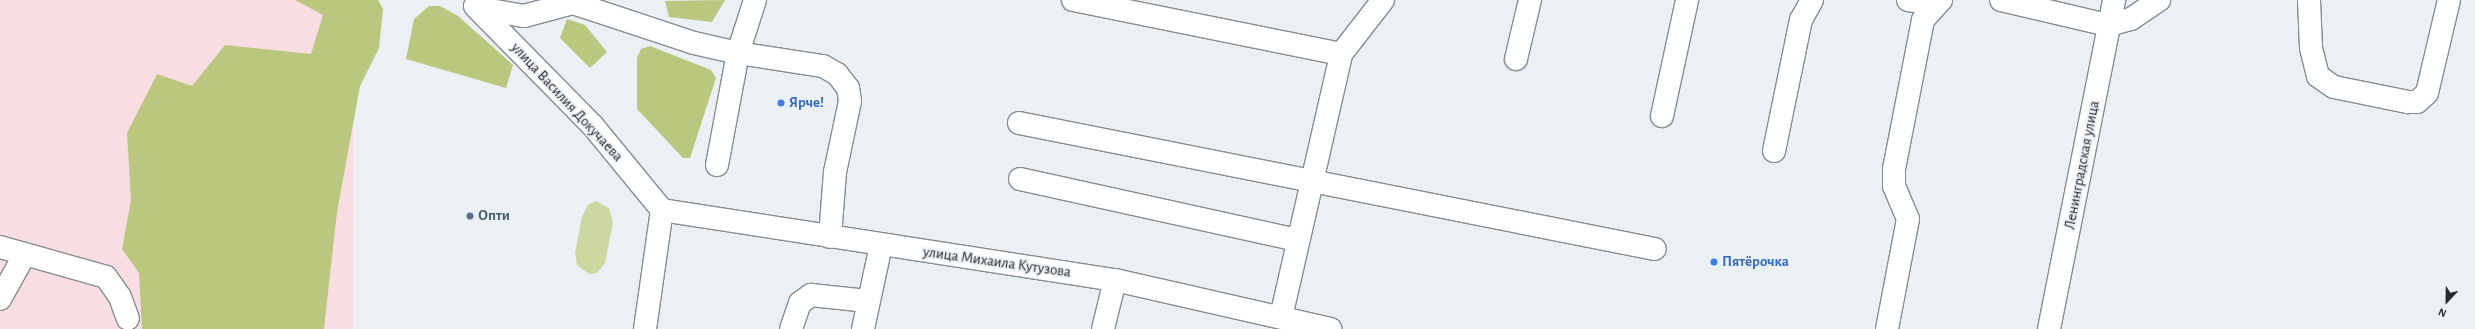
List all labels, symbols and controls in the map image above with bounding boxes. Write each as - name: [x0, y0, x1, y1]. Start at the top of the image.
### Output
- street label: улица Василия Докучаева: [507, 39, 627, 165]
- place label: Ярче!: [789, 94, 824, 112]
- marker: Ярче!: [776, 98, 786, 108]
- street label: Ленинградская улица: [2061, 99, 2103, 231]
- place label: Опти: [478, 207, 510, 225]
- marker: Опти: [465, 211, 475, 221]
- street label: улица Михаила Кутузова: [922, 243, 1072, 281]
- place label: Пятёрочка: [1722, 253, 1789, 271]
- marker: Пятёрочка: [1709, 257, 1719, 267]
- north arrow: [2427, 281, 2467, 321]
- text: N: [2437, 306, 2448, 319]

